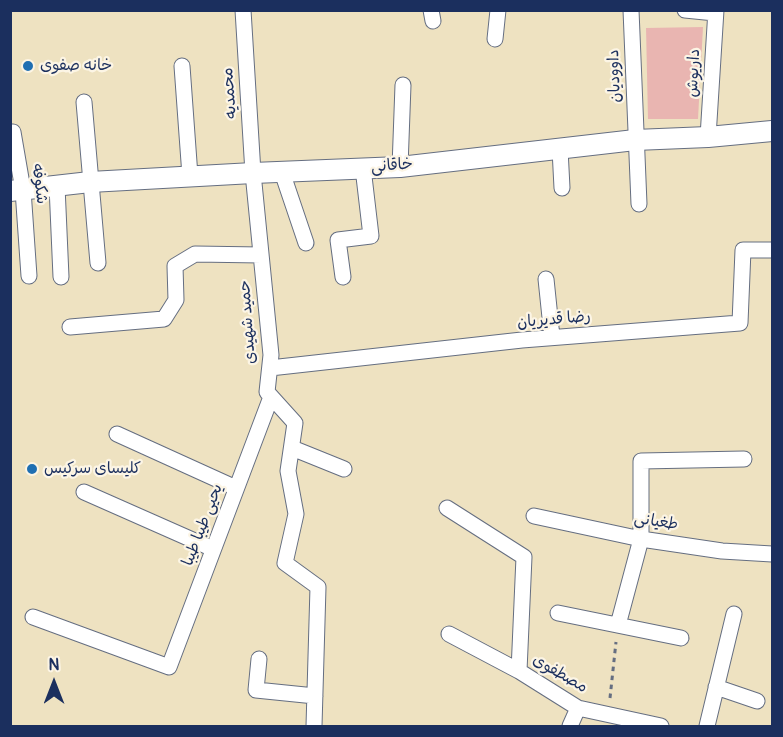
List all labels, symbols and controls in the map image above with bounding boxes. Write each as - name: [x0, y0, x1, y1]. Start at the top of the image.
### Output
- street label: داریوش: [683, 48, 705, 98]
- street label: داوودیان: [604, 49, 626, 103]
- place label: خانه صفوی: [40, 56, 112, 76]
- marker: خانه صفوی: [21, 59, 35, 73]
- street label: محمدیه: [219, 67, 241, 119]
- street label: خاقانی: [370, 155, 414, 177]
- street label: شکوفه: [27, 163, 51, 205]
- street label: حمید شهیدی: [235, 279, 261, 365]
- street label: رضا قدیریان: [516, 307, 592, 333]
- place label: کلیسای سرکیس: [44, 459, 141, 479]
- marker: کلیسای سرکیس: [25, 462, 39, 476]
- street label: یحیی طیبا طیبا: [179, 481, 227, 569]
- street label: طغیانی: [633, 509, 679, 535]
- street label: مصطفوی: [529, 651, 591, 697]
- north arrow: [24, 653, 84, 713]
- text: N: [49, 655, 59, 675]

